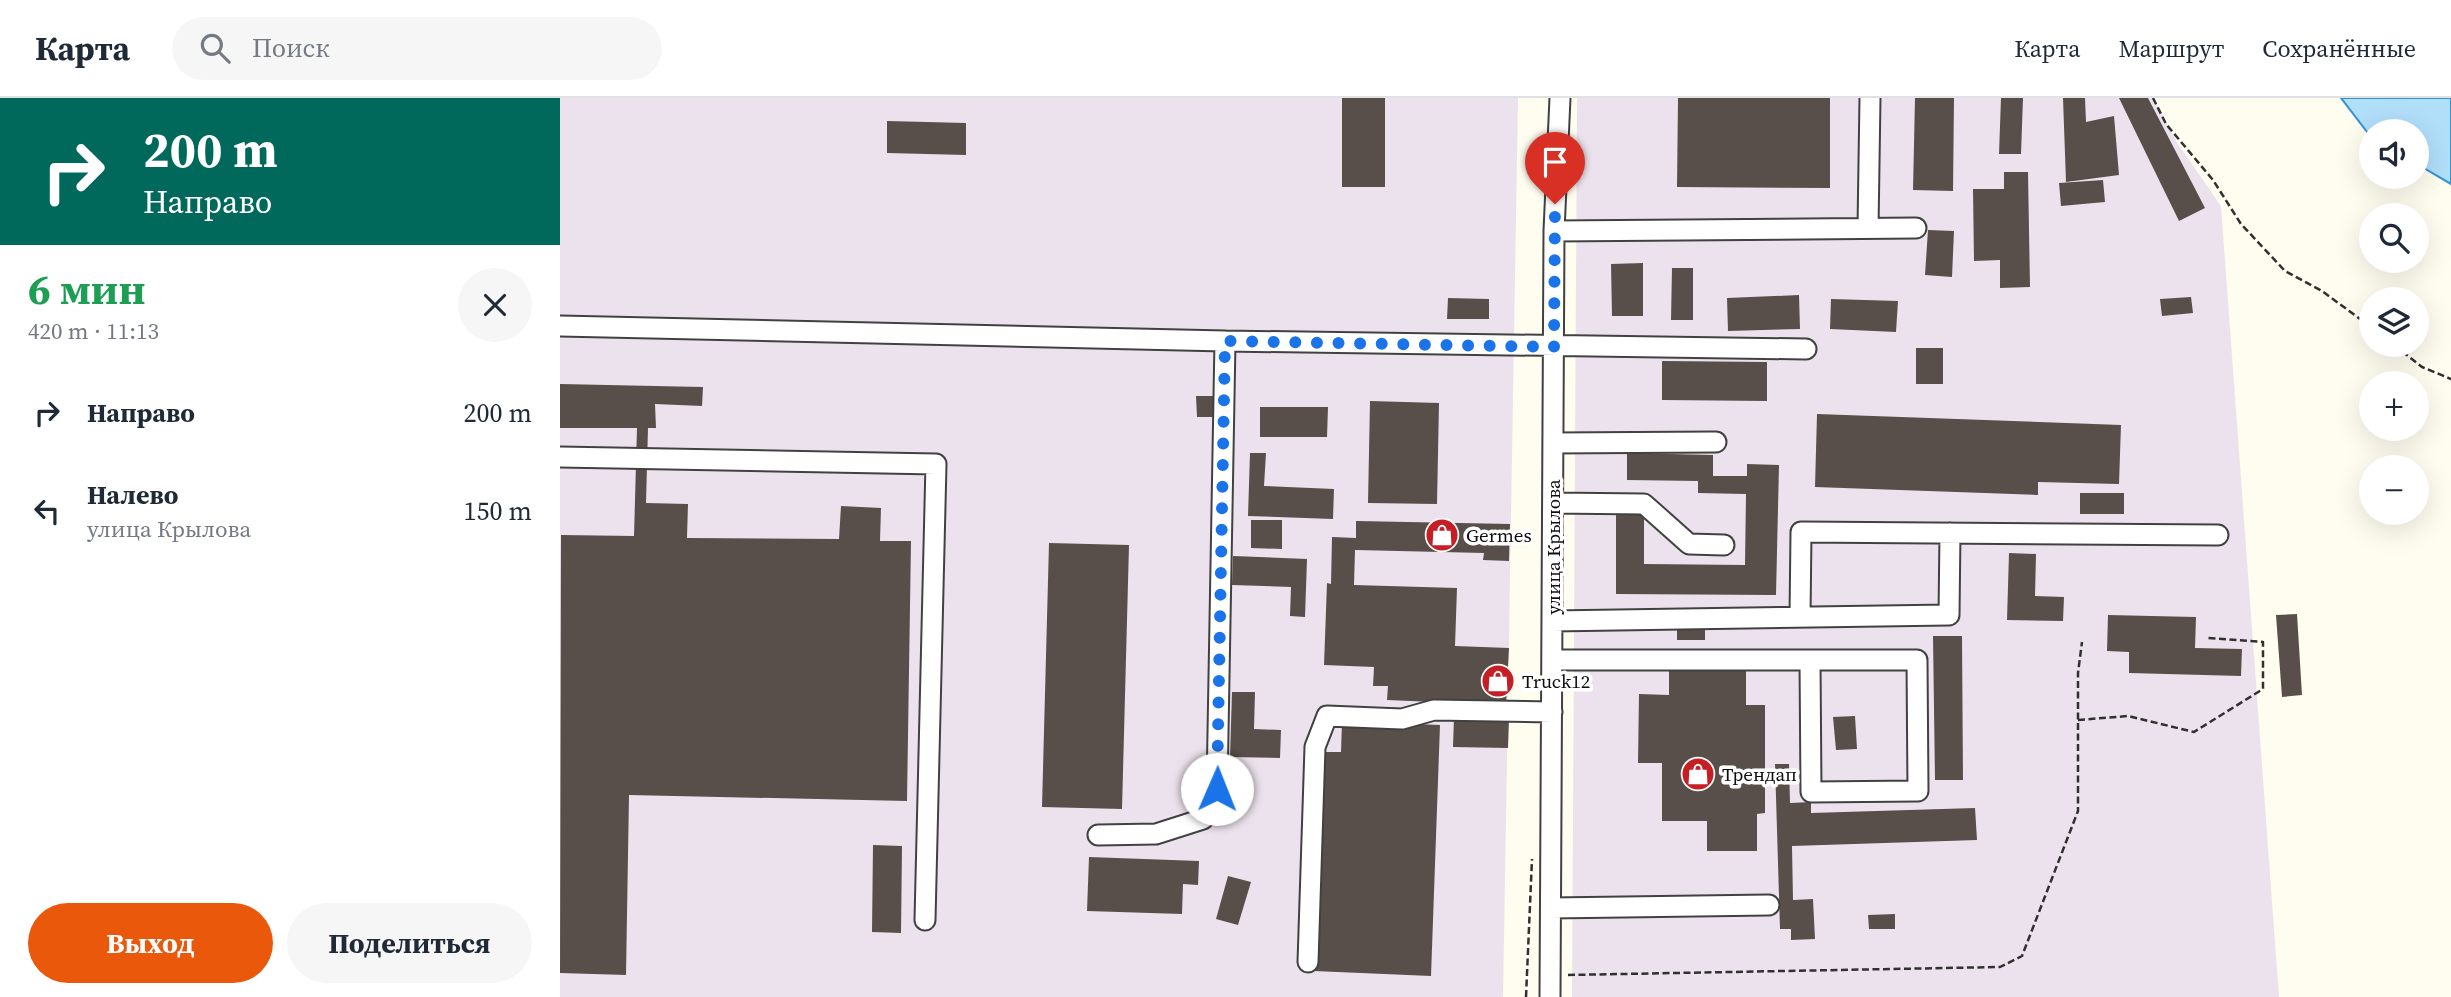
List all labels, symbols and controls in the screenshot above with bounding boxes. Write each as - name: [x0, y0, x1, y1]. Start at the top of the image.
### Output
- search box: [172, 17, 662, 80]
- text: Карта: [35, 26, 130, 71]
- icon: search: [196, 29, 234, 67]
- text: Поиск: [252, 30, 330, 66]
- text: Карта: [2014, 32, 2080, 65]
- text: Маршрут: [2118, 32, 2224, 65]
- text: Сохранённые: [2262, 32, 2416, 65]
- text: 200 m: [143, 116, 278, 183]
- map controls: [2359, 119, 2429, 525]
- button: sound: [2359, 119, 2429, 189]
- icon: right: [28, 126, 119, 217]
- pin: [1525, 132, 1585, 204]
- icon: arrive: [1536, 143, 1574, 181]
- text: Направо: [143, 180, 272, 224]
- button: search: [2359, 203, 2429, 273]
- text: 6 мин: [28, 260, 145, 318]
- button: close: [458, 268, 532, 342]
- button: layers: [2359, 287, 2429, 357]
- text: 420 m · 11:13: [28, 315, 159, 347]
- button: +: [2359, 371, 2429, 441]
- icon: right: [28, 394, 66, 432]
- text: Направо: [87, 395, 195, 431]
- text: 200 m: [464, 395, 532, 431]
- button: −: [2359, 455, 2429, 525]
- text: Налево: [87, 477, 178, 513]
- street label: улица Крылова: [1540, 479, 1566, 615]
- icon: left: [28, 492, 66, 530]
- text: 150 m: [464, 493, 532, 529]
- text: улица Крылова: [87, 513, 251, 545]
- shop icon: Germes: [1423, 516, 1461, 554]
- place label: Germes: [1466, 522, 1532, 548]
- shop icon: Truck12: [1479, 662, 1517, 700]
- place label: Truck12: [1522, 668, 1590, 694]
- position arrow: [1180, 752, 1254, 826]
- shop icon: Трендап: [1679, 755, 1717, 793]
- place label: Трендап: [1722, 761, 1797, 787]
- button: Выход: [28, 903, 273, 983]
- button: Поделиться: [287, 903, 532, 983]

